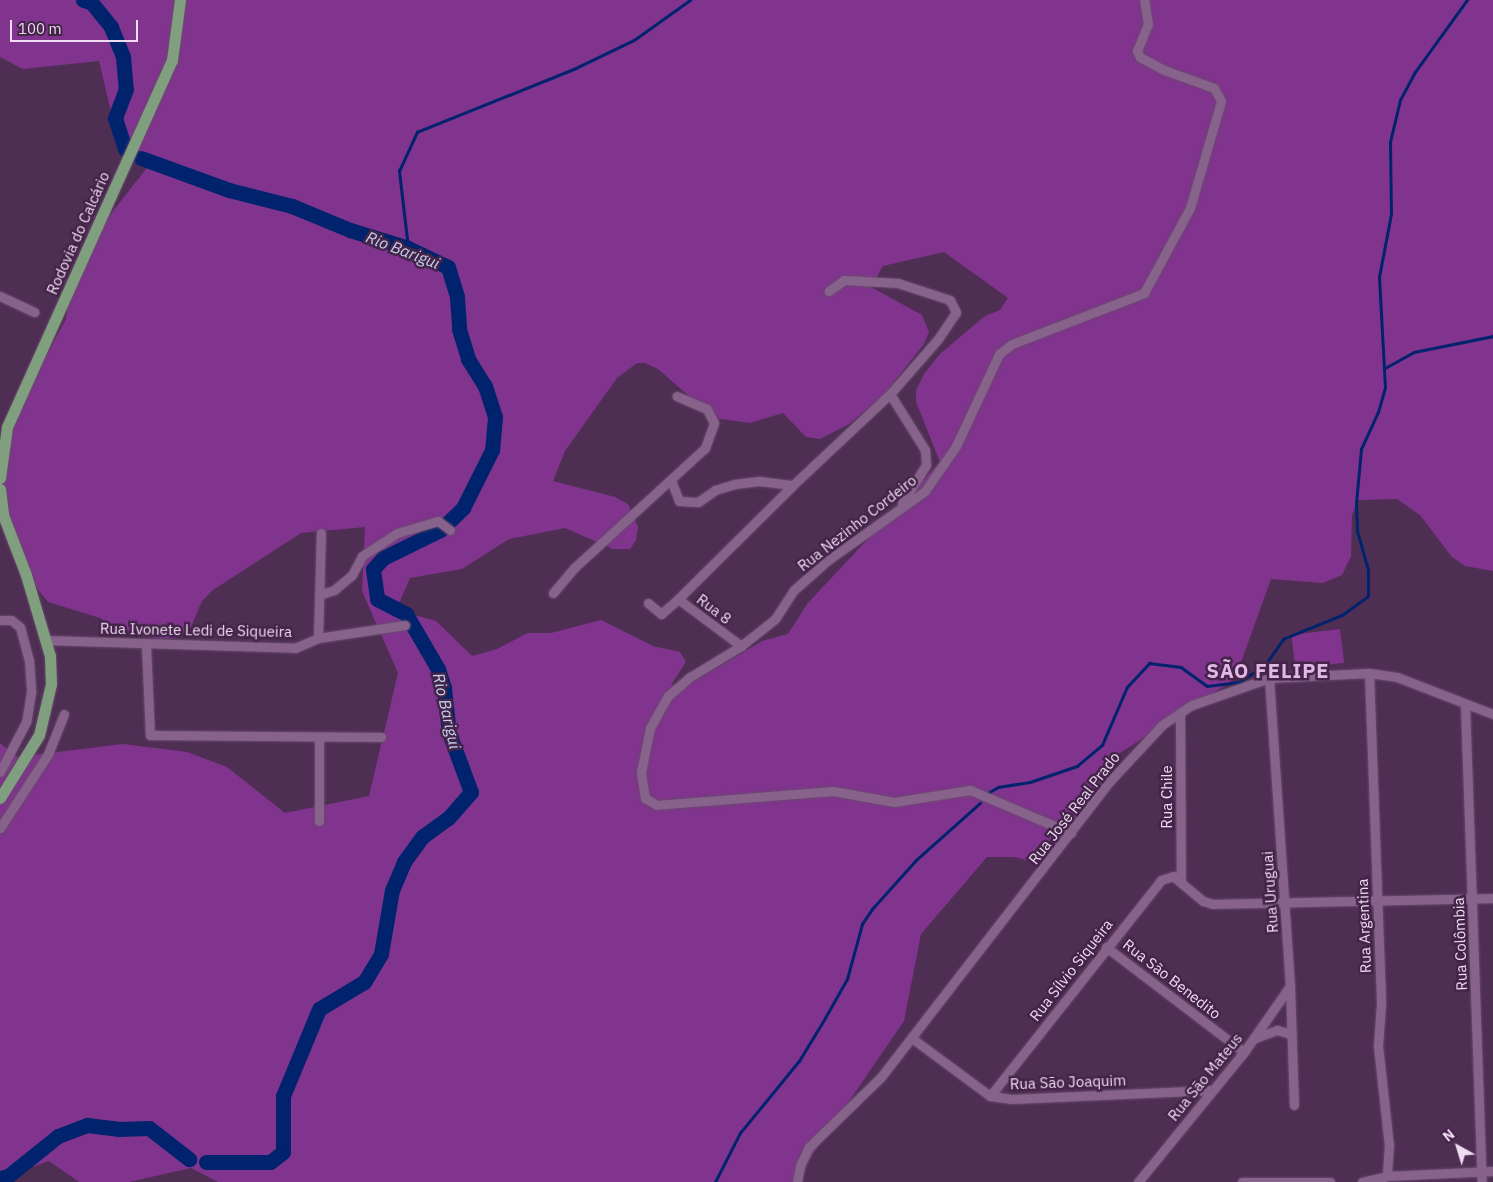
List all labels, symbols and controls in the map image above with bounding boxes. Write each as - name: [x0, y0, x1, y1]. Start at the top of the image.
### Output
- scale bar: [12, 10, 140, 42]
- text: 100 m: [18, 19, 62, 38]
- street label: Rodovia do Calcário: [43, 169, 113, 297]
- water label: Rio Barigui: [363, 227, 443, 273]
- street label: Rua Nezinho Cordeiro: [794, 471, 920, 575]
- street label: Rua 8: [693, 590, 735, 628]
- street label: Rua Ivonete Ledi de Siqueira: [100, 619, 292, 641]
- district label: SÃO FELIPE: [1205, 658, 1331, 682]
- water label: Rio Barigui: [429, 671, 465, 751]
- street label: Rua José Real Prado: [1025, 748, 1123, 868]
- street label: Rua Chile: [1158, 765, 1176, 829]
- street label: Rua Uruguai: [1258, 850, 1282, 934]
- street label: Rua Argentina: [1353, 878, 1375, 974]
- street label: Rua Colômbia: [1449, 897, 1471, 991]
- street label: Rua Sílvio Siqueira: [1026, 915, 1116, 1025]
- street label: Rua São Benedito: [1120, 935, 1224, 1023]
- street label: Rua São Mateus: [1164, 1029, 1246, 1125]
- street label: Rua São Joaquim: [1009, 1071, 1127, 1093]
- north arrow: [1433, 1122, 1483, 1172]
- text: N: [1439, 1125, 1458, 1146]

